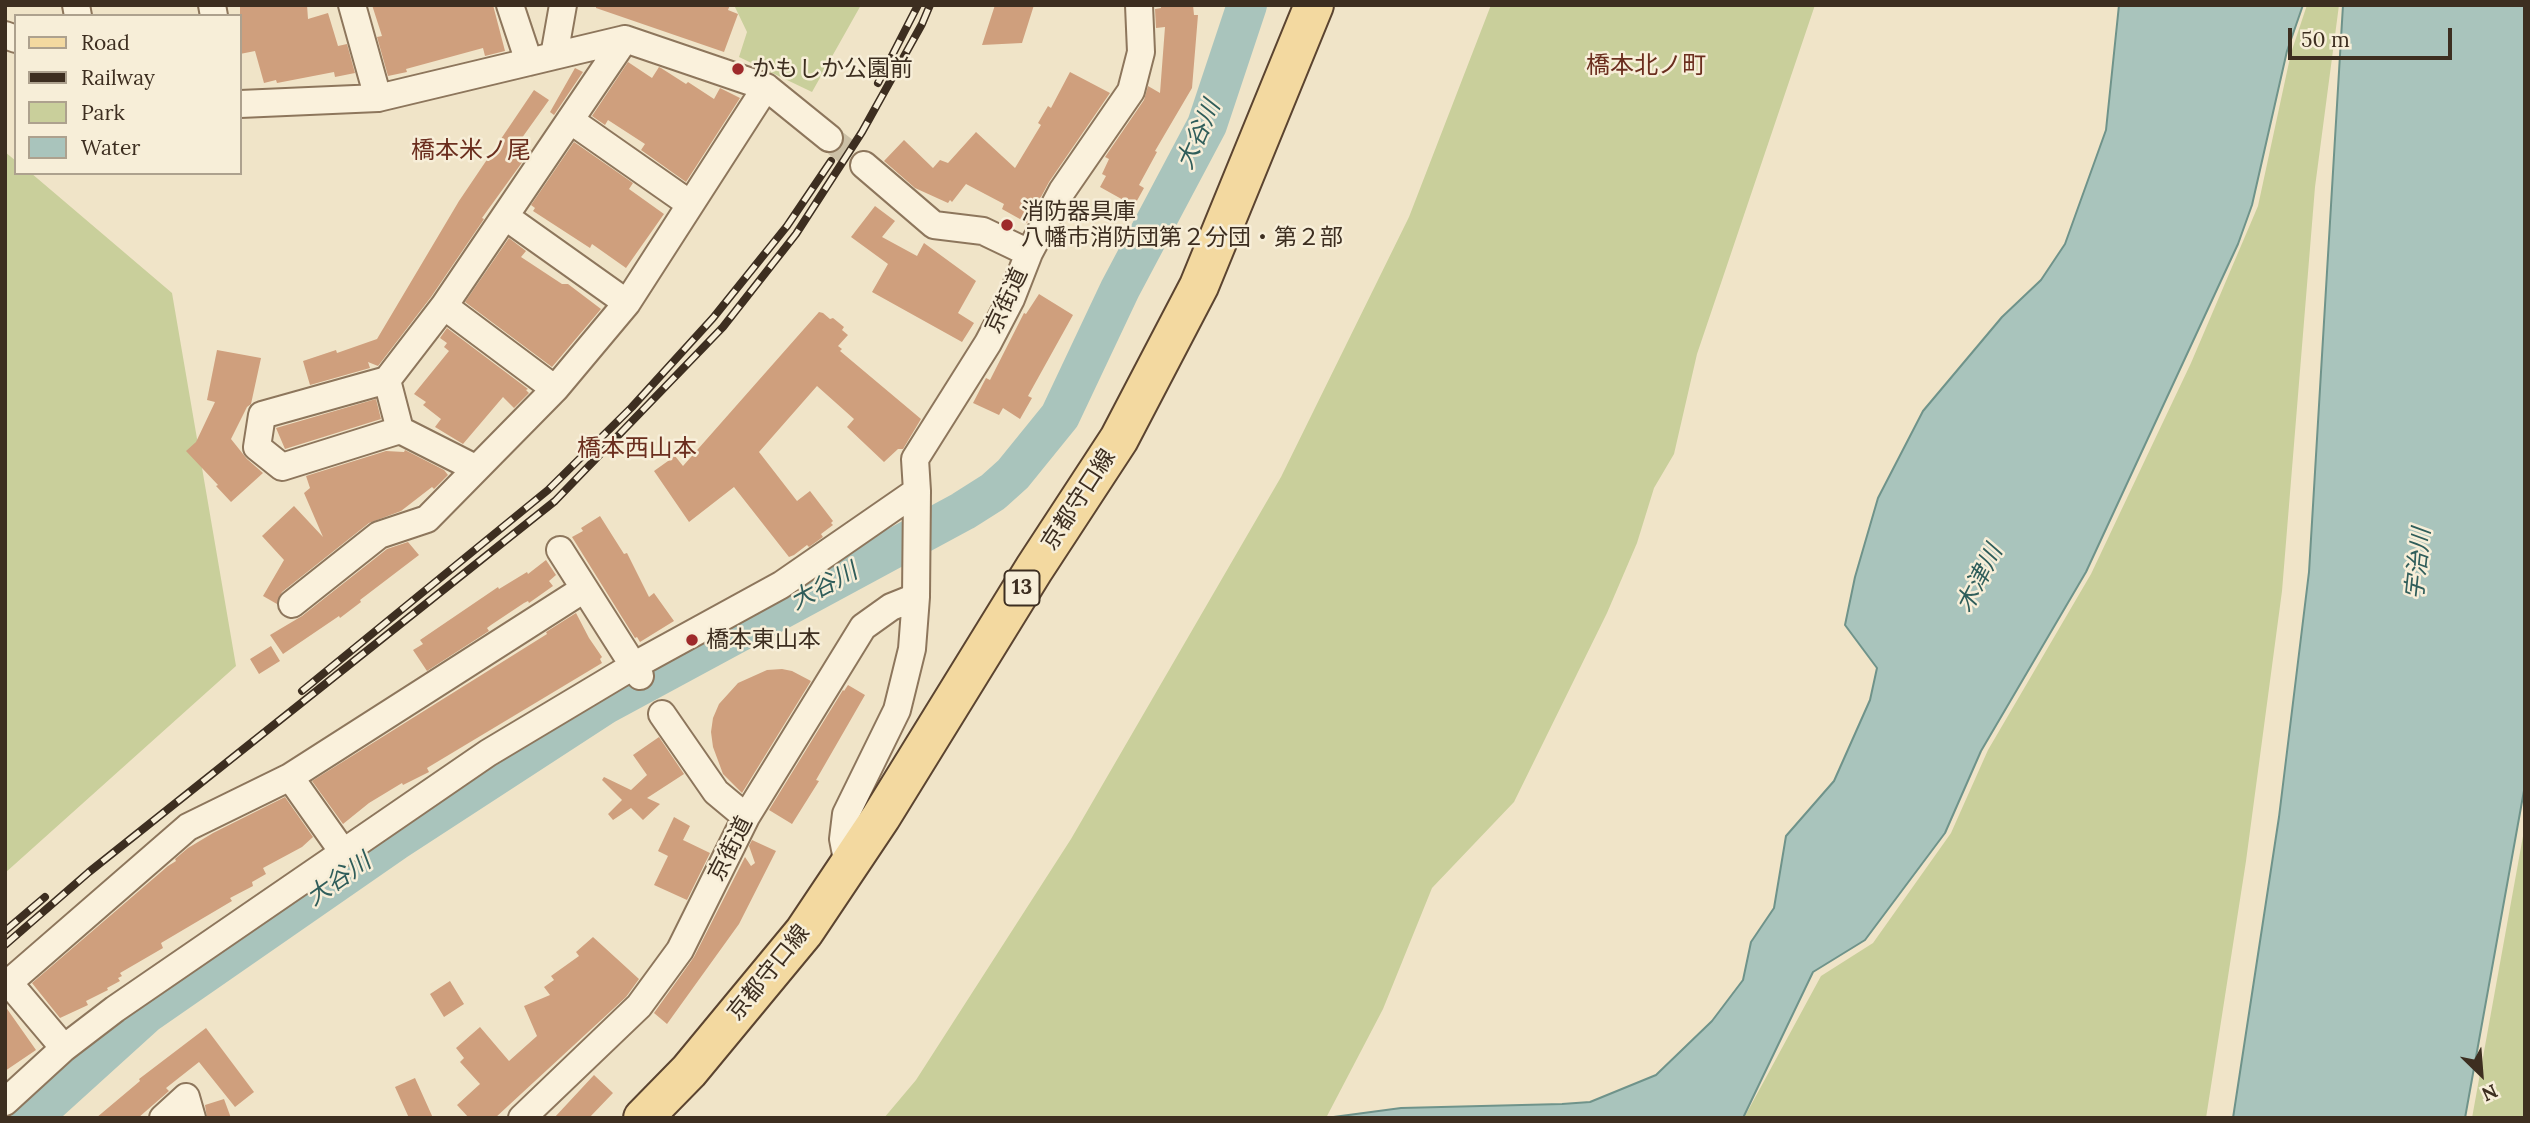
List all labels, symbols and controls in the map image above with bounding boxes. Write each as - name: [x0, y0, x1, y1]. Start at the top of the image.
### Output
- legend: [14, 14, 242, 175]
- scale bar: [2292, 14, 2456, 58]
- text: 50 m: [2301, 26, 2350, 53]
- text: Road: [81, 29, 130, 56]
- district label: 橋本北ノ町: [1586, 52, 1706, 80]
- place label: かもしか公園前: [752, 55, 913, 83]
- marker: かもしか公園前: [730, 61, 746, 77]
- text: Railway: [81, 64, 155, 91]
- water label: 大谷川: [1171, 96, 1227, 174]
- text: Park: [81, 99, 125, 126]
- text: Water: [81, 134, 140, 161]
- district label: 橋本米ノ尾: [411, 137, 531, 165]
- place label: 消防器具庫 八幡市消防団第２分団・第２部: [1021, 198, 1343, 252]
- marker: 消防器具庫 八幡市消防団第２分団・第２部: [999, 217, 1015, 233]
- street label: 京街道: [980, 264, 1034, 338]
- district label: 橋本西山本: [577, 435, 697, 463]
- street label: 京都守口線: [1036, 444, 1122, 556]
- water label: 宇治川: [2401, 527, 2437, 601]
- water label: 木津川: [1951, 540, 2009, 618]
- water label: 大谷川: [785, 557, 863, 617]
- road number: 13: [1004, 570, 1040, 606]
- place label: 橋本東山本: [706, 626, 821, 654]
- marker: 橋本東山本: [684, 632, 700, 648]
- street label: 京街道: [703, 812, 759, 886]
- water label: 大谷川: [301, 848, 377, 912]
- street label: 京都守口線: [722, 920, 816, 1026]
- north arrow: [2446, 1039, 2516, 1109]
- text: N: [2478, 1079, 2502, 1107]

